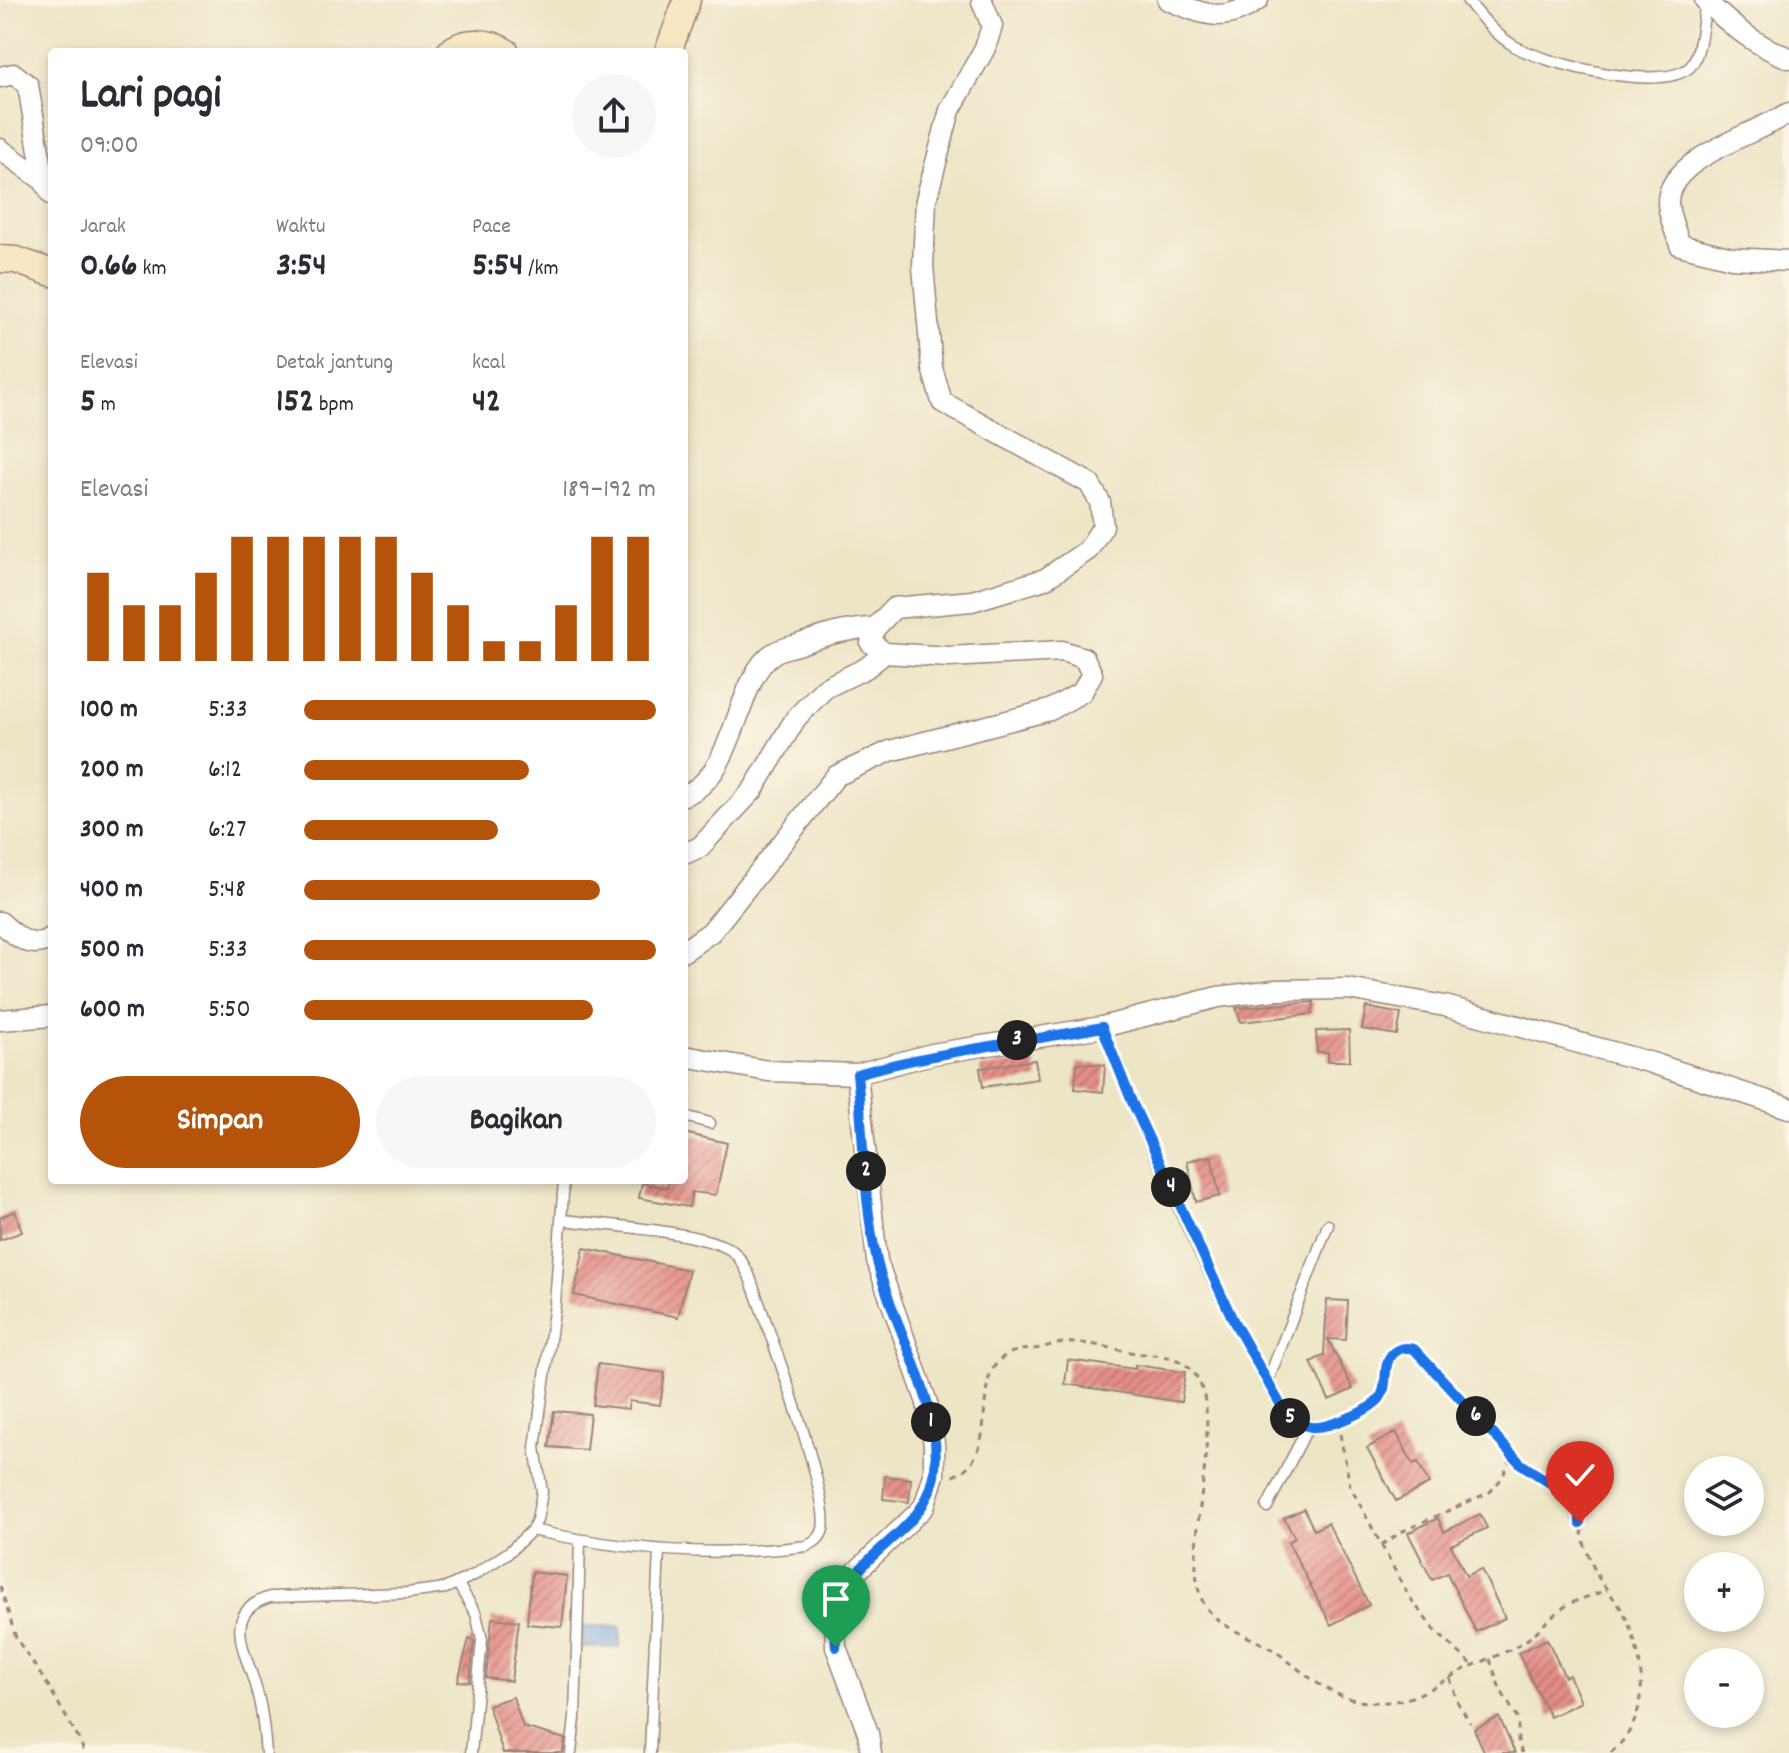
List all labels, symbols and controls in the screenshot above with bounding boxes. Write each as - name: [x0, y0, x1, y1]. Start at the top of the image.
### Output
- text: Lari pagi: [80, 66, 221, 129]
- button: share: [572, 74, 656, 158]
- text: 09:00: [80, 128, 139, 165]
- text: Jarak: [80, 212, 126, 243]
- text: Waktu: [276, 212, 326, 243]
- text: Pace: [472, 212, 511, 243]
- text: 0.66: [80, 243, 138, 292]
- text: 3:54: [276, 243, 327, 292]
- text: 5:54: [472, 243, 523, 292]
- text: km: [138, 254, 167, 285]
- text: /km: [523, 254, 559, 285]
- text: Elevasi: [80, 348, 138, 379]
- text: Detak jantung: [276, 348, 393, 379]
- text: kcal: [472, 348, 505, 379]
- text: 5: [80, 379, 96, 428]
- text: 152: [276, 379, 314, 428]
- text: 42: [472, 379, 501, 428]
- text: m: [96, 390, 116, 421]
- text: bpm: [314, 390, 354, 421]
- text: Elevasi: [80, 472, 148, 509]
- text: 189–192 m: [562, 472, 656, 509]
- text: 100 m: [80, 692, 138, 729]
- text: 5:33: [208, 692, 247, 729]
- text: 200 m: [80, 752, 144, 789]
- text: 6:12: [208, 752, 242, 789]
- text: 300 m: [80, 812, 144, 849]
- text: 6:27: [208, 812, 246, 849]
- text: 400 m: [80, 872, 143, 909]
- text: 5:48: [208, 872, 246, 909]
- text: 500 m: [80, 932, 144, 969]
- text: 5:33: [208, 932, 247, 969]
- text: 600 m: [80, 992, 145, 1029]
- text: 5:50: [208, 992, 251, 1029]
- pin: 3: [997, 1020, 1037, 1060]
- text: 3: [1012, 1024, 1022, 1055]
- button: Simpan: [80, 1076, 360, 1168]
- button: Bagikan: [376, 1076, 656, 1168]
- pin: 2: [846, 1151, 886, 1191]
- text: 2: [861, 1155, 871, 1186]
- pin: 4: [1151, 1167, 1191, 1207]
- text: 4: [1166, 1171, 1176, 1202]
- pin: 6: [1456, 1396, 1496, 1436]
- pin: 5: [1270, 1398, 1310, 1438]
- text: 6: [1471, 1400, 1481, 1431]
- pin: 1: [911, 1402, 951, 1442]
- text: 5: [1285, 1402, 1295, 1433]
- text: 1: [929, 1406, 933, 1437]
- pin: [1546, 1441, 1614, 1523]
- icon: check: [1558, 1453, 1602, 1497]
- map controls: [1684, 1456, 1764, 1728]
- button: layers: [1684, 1456, 1764, 1536]
- button: +: [1684, 1552, 1764, 1632]
- pin: [802, 1565, 870, 1647]
- icon: arrive: [814, 1577, 858, 1621]
- button: −: [1684, 1648, 1764, 1728]

